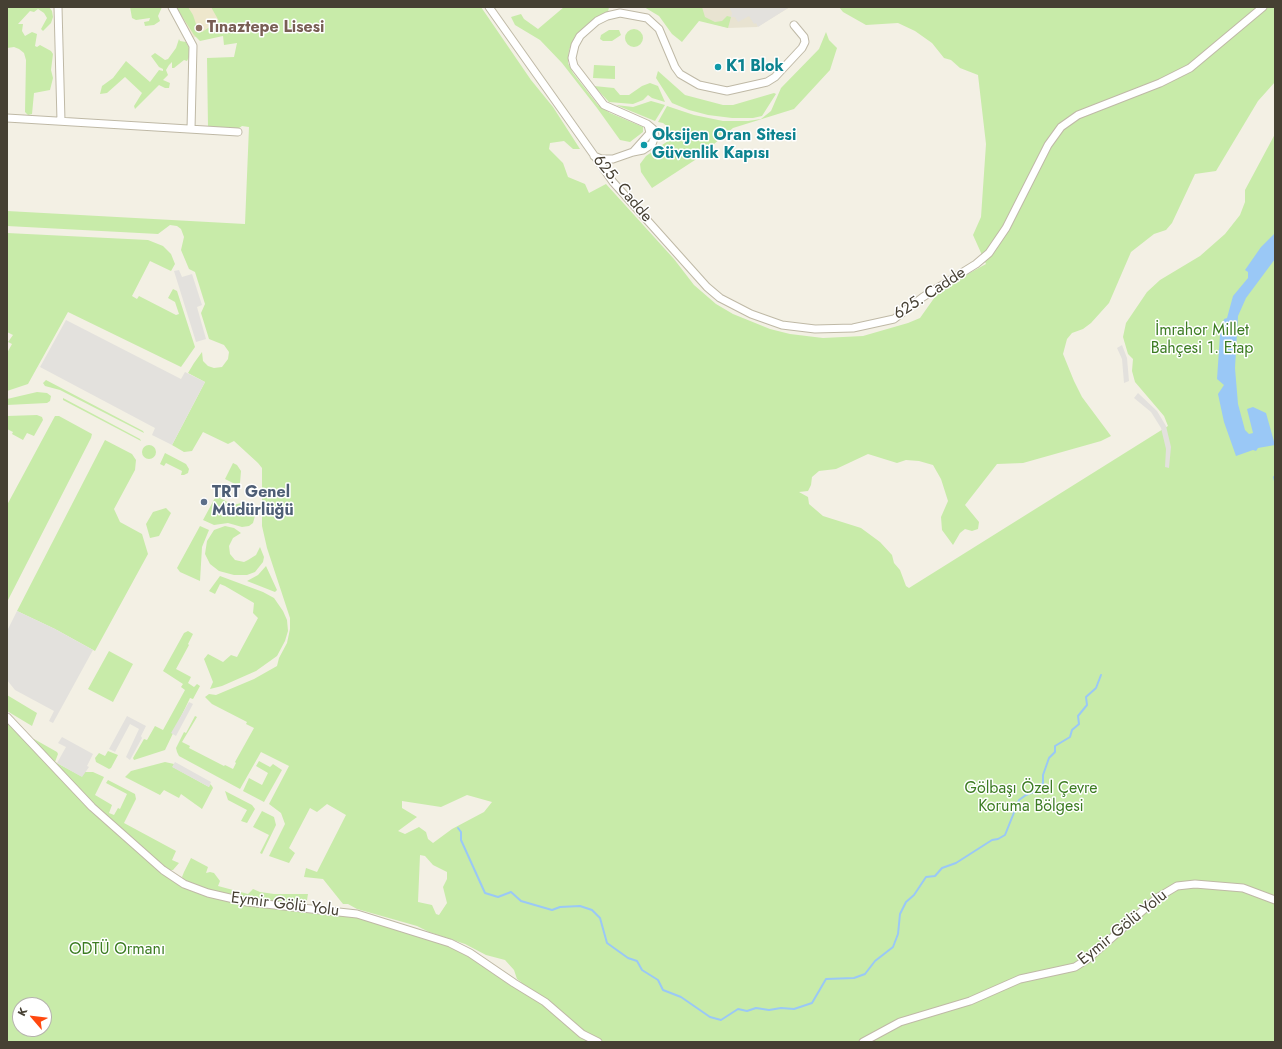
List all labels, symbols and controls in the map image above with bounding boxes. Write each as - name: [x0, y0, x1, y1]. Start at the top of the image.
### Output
- place label: Tınaztepe Lisesi: [207, 18, 324, 38]
- marker: Tınaztepe Lisesi: [194, 23, 204, 33]
- place label: K1 Blok: [726, 57, 784, 77]
- marker: K1 Blok: [713, 62, 723, 72]
- place label: Oksijen Oran Sitesi Güvenlik Kapısı: [652, 126, 796, 164]
- marker: Oksijen Oran Sitesi Güvenlik Kapısı: [639, 140, 649, 150]
- street label: 625. Cadde: [588, 151, 656, 227]
- street label: 625. Cadde: [890, 264, 970, 324]
- park label: İmrahor Millet Bahçesi 1. Etap: [1151, 321, 1253, 359]
- place label: TRT Genel Müdürlüğü: [212, 483, 294, 521]
- marker: TRT Genel Müdürlüğü: [199, 497, 209, 507]
- park label: Gölbaşı Özel Çevre Koruma Bölgesi: [964, 779, 1098, 817]
- street label: Eymir Gölü Yolu: [1075, 886, 1171, 970]
- street label: Eymir Gölü Yolu: [230, 889, 340, 921]
- park label: ODTÜ Ormanı: [69, 940, 165, 960]
- north arrow: [12, 997, 52, 1037]
- text: K: [13, 1005, 31, 1019]

